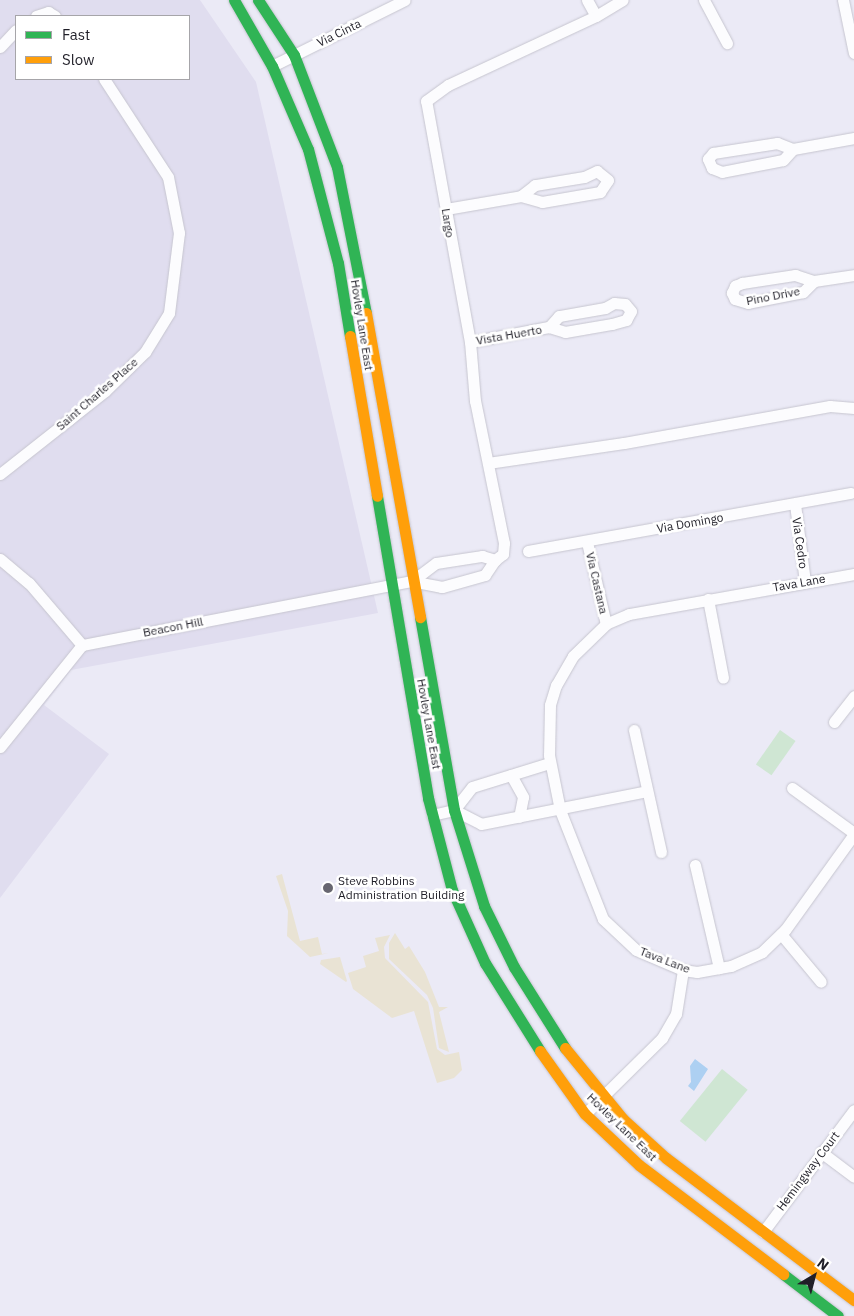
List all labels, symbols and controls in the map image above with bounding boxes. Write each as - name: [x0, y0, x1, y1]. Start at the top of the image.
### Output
- legend: [15, 15, 190, 80]
- street label: Via Cinta: [315, 16, 363, 50]
- text: Fast: [62, 25, 90, 44]
- text: Slow: [62, 50, 95, 69]
- street label: Largo: [439, 207, 457, 239]
- street label: Hovley Lane East: [348, 279, 376, 371]
- street label: Pino Drive: [745, 284, 801, 308]
- street label: Vista Huerto: [475, 322, 543, 348]
- street label: Saint Charles Place: [53, 355, 141, 433]
- street label: Via Domingo: [655, 510, 725, 536]
- street label: Via Cedro: [789, 516, 811, 570]
- street label: Via Castana: [583, 551, 611, 615]
- street label: Tava Lane: [772, 571, 826, 595]
- street label: Beacon Hill: [142, 614, 204, 640]
- street label: Hovley Lane East: [414, 678, 444, 770]
- place label: Steve Robbins Administration Building: [338, 874, 464, 902]
- marker: Steve Robbins Administration Building: [322, 882, 334, 894]
- street label: Tava Lane: [638, 944, 692, 976]
- street label: Hovley Lane East: [584, 1090, 660, 1164]
- street label: Hemingway Court: [773, 1128, 843, 1214]
- north arrow: [789, 1251, 839, 1301]
- text: N: [814, 1254, 832, 1274]

